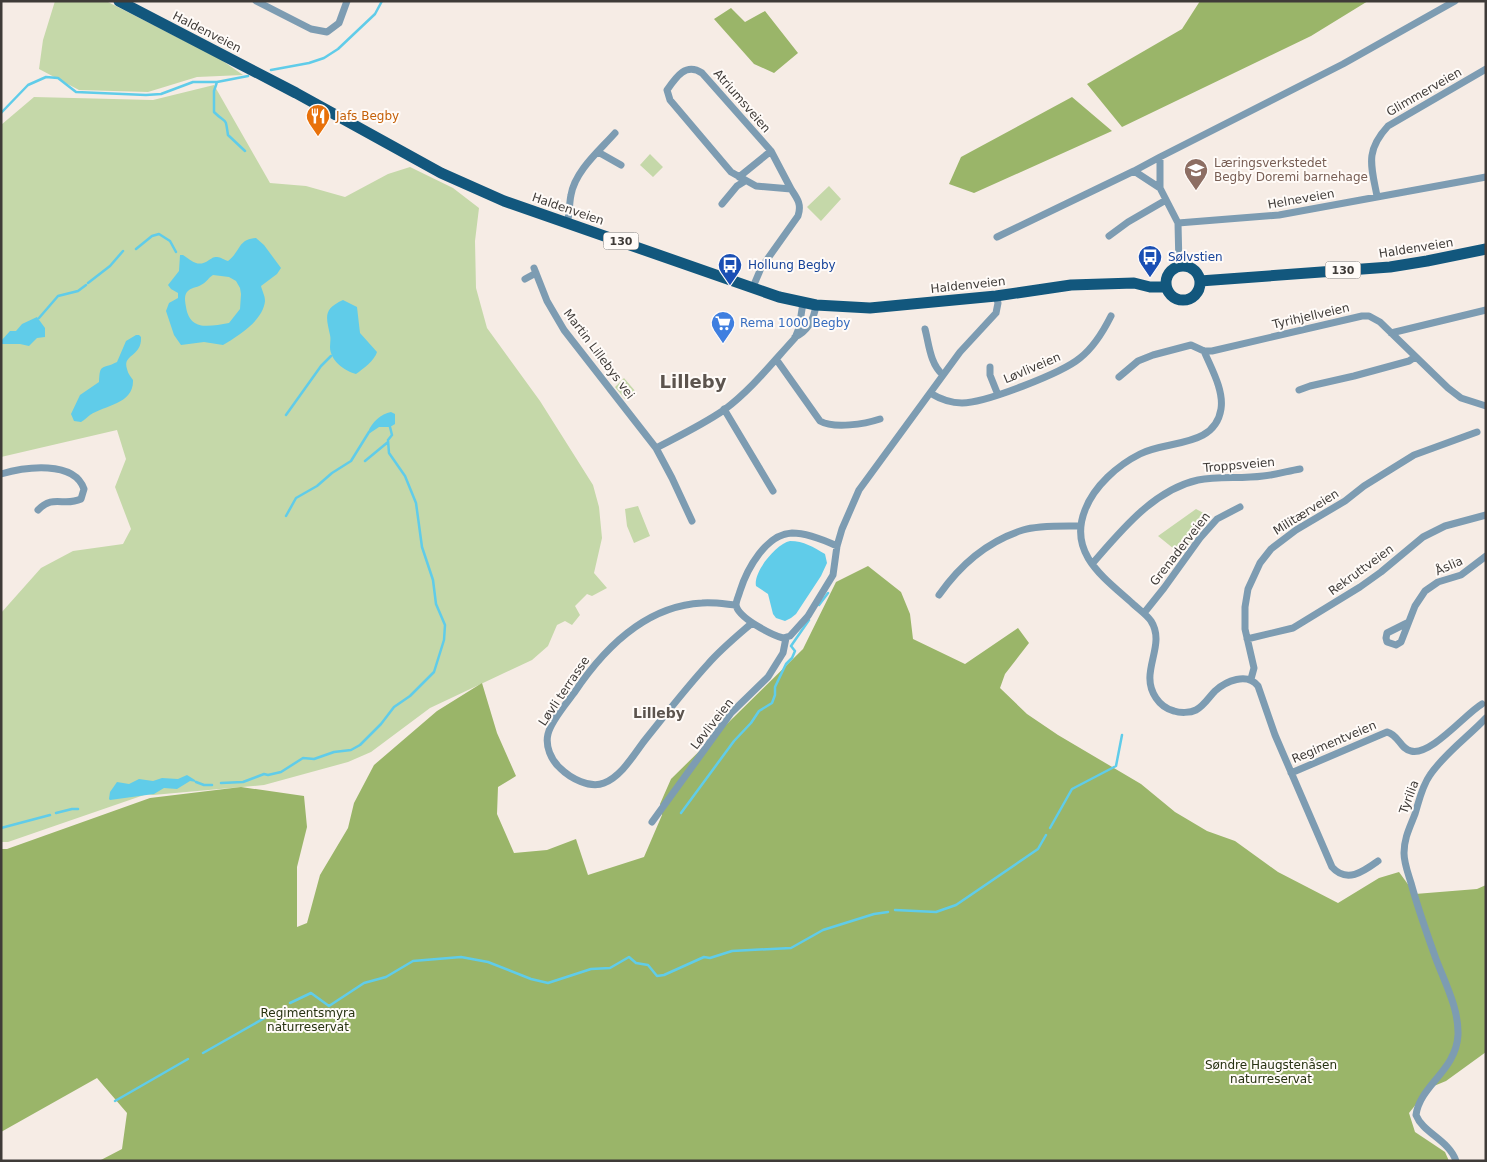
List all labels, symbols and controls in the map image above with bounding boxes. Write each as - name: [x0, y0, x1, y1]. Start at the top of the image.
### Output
- street label: Haldenveien: [170, 9, 244, 55]
- street label: Glimmerveien: [1384, 65, 1464, 119]
- street label: Atriumsveien: [711, 66, 773, 136]
- restaurant icon: Jafs Begby: [305, 103, 331, 137]
- place label: Jafs Begby: [335, 109, 399, 123]
- place label: Læringsverkstedet Begby Doremi barnehage: [1214, 156, 1368, 184]
- school or university icon: Læringsverkstedet Begby Doremi barnehage: [1183, 157, 1209, 191]
- street label: Helneveien: [1267, 186, 1335, 212]
- street label: Haldenveien: [530, 190, 606, 228]
- road number: 130: [604, 232, 638, 250]
- street label: Haldenveien: [1378, 235, 1454, 261]
- bus stop icon: Sølvstien: [1137, 244, 1163, 278]
- place label: Sølvstien: [1168, 250, 1223, 264]
- bus stop icon: Hollung Begby: [717, 252, 743, 286]
- place label: Hollung Begby: [748, 258, 836, 272]
- road number: 130: [1326, 262, 1360, 278]
- street label: Haldenveien: [930, 274, 1006, 296]
- street label: Tyrihjellveien: [1270, 300, 1351, 332]
- street label: Martin Lillebys vei: [561, 306, 637, 402]
- supermarket icon: Rema 1000 Begby: [710, 310, 736, 344]
- place label: Rema 1000 Begby: [740, 316, 850, 330]
- street label: Løvliveien: [1001, 350, 1063, 386]
- district label: Lilleby: [660, 371, 727, 392]
- street label: Troppsveien: [1202, 455, 1275, 475]
- street label: Militærveien: [1271, 486, 1341, 538]
- street label: Grenaderveien: [1147, 510, 1213, 588]
- street label: Rekruttveien: [1326, 542, 1396, 598]
- street label: Åslia: [1433, 553, 1465, 578]
- street label: Løvli terrasse: [536, 654, 592, 728]
- street label: Løvliveien: [688, 696, 736, 752]
- district label: Lilleby: [633, 705, 685, 721]
- street label: Regimentveien: [1290, 718, 1378, 766]
- street label: Tyrilia: [1396, 778, 1422, 817]
- park label: Regimentsmyra naturreservat: [261, 1006, 355, 1034]
- park label: Søndre Haugstenåsen naturreservat: [1205, 1058, 1337, 1086]

